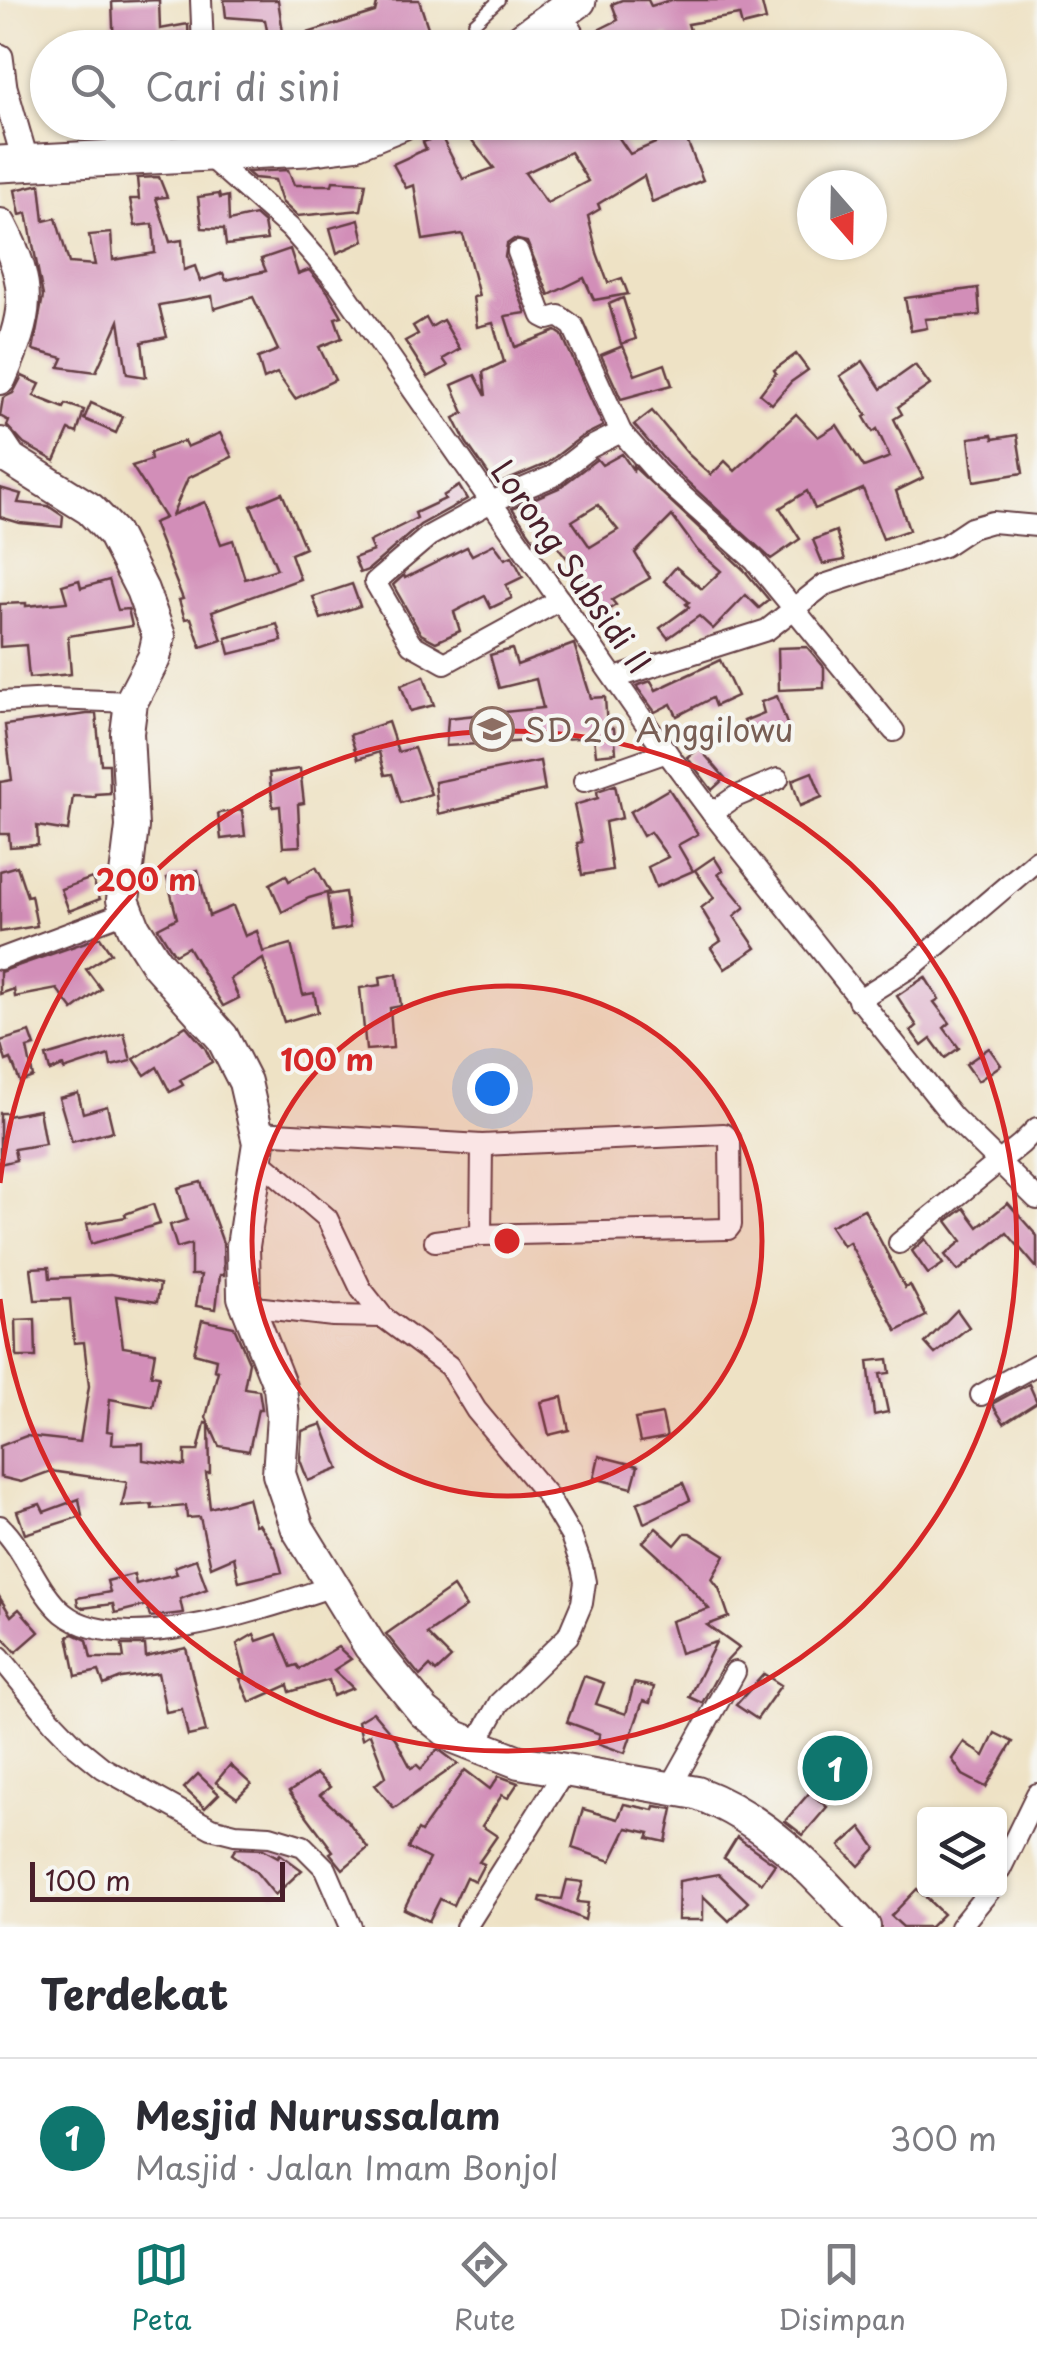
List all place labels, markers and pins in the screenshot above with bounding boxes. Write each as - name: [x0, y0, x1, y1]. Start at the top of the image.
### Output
- place label: SD 20 Anggilowu: [524, 705, 793, 753]
- school or university icon: SD 20 Anggilowu: [469, 706, 515, 752]
- centre of rings: [489, 1223, 525, 1259]
- pin: 1: [802, 1730, 868, 1806]

